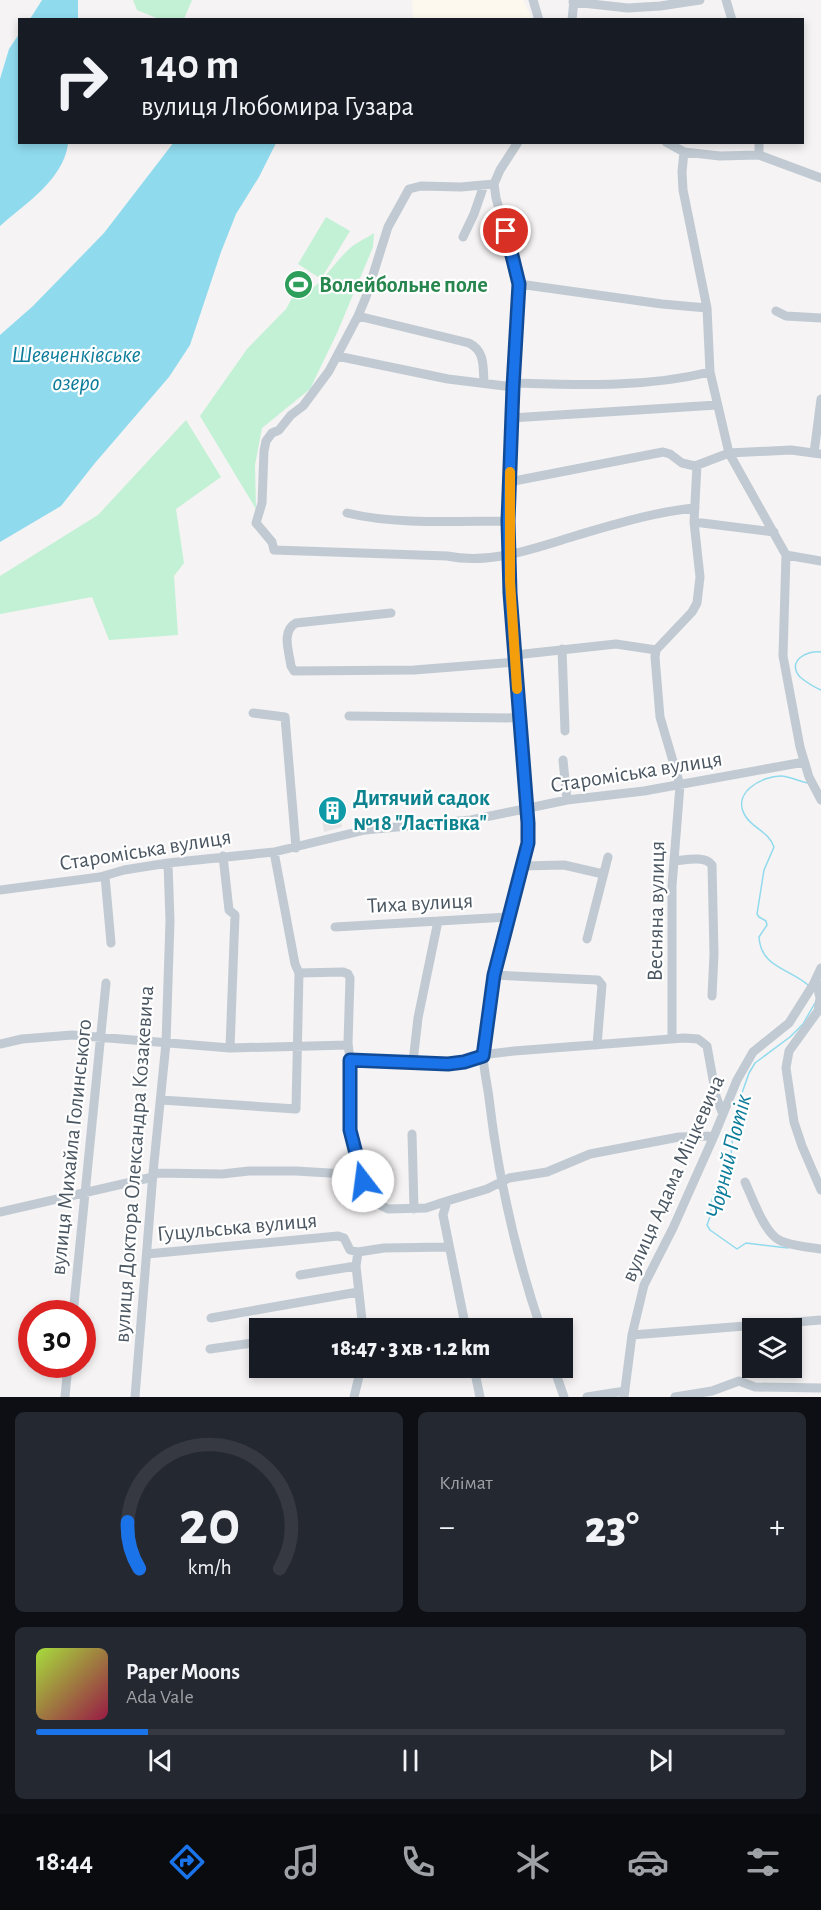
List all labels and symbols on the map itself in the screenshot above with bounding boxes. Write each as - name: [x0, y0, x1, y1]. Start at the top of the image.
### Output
- pin: [480, 205, 531, 256]
- sports icon: Волейбольне поле: [282, 268, 314, 300]
- place label: Волейбольне поле: [319, 274, 488, 296]
- water label: Шевченківське озеро: [11, 343, 141, 395]
- street label: Староміська вулиця: [549, 748, 724, 796]
- place label: Дитячий садок №18 "Ластівка": [353, 787, 490, 834]
- building icon: Дитячий садок №18 "Ластівка": [316, 794, 348, 826]
- street label: Староміська вулиця: [58, 826, 233, 874]
- street label: Весняна вулиця: [644, 841, 668, 981]
- street label: Тиха вулиця: [366, 889, 474, 917]
- street label: вулиця Доктора Олександра Козакевича: [111, 985, 157, 1344]
- street label: вулиця Михайла Голинського: [47, 1018, 95, 1276]
- street label: вулиця Адама Міцкевича: [617, 1072, 728, 1285]
- water label: Чорний Потік: [702, 1092, 756, 1221]
- position arrow: [331, 1149, 395, 1213]
- street label: Гуцульська вулиця: [156, 1209, 318, 1245]
- speed limit sign: 30: [18, 1300, 96, 1378]

